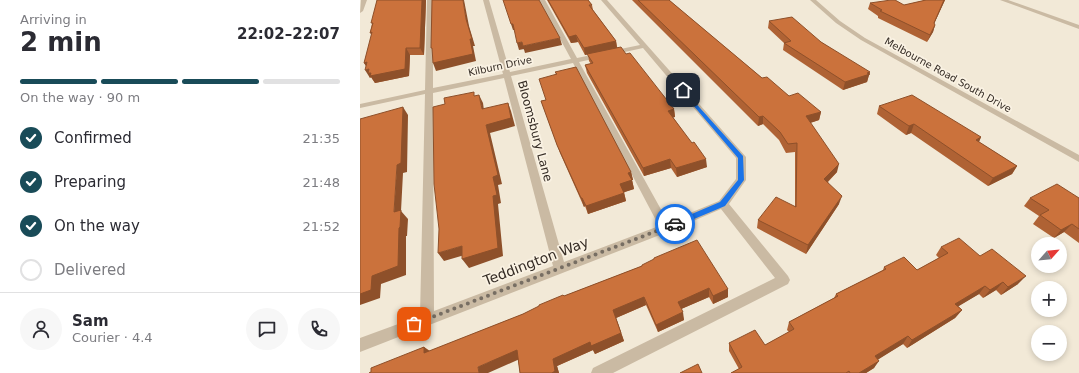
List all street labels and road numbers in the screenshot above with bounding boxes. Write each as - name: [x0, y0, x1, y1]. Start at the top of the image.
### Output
- street label: Melbourne Road South Drive: [883, 35, 1013, 115]
- street label: Kilburn Drive: [467, 54, 533, 78]
- street label: Bloomsbury Lane: [515, 79, 555, 183]
- street label: Teddington Way: [480, 234, 591, 289]

